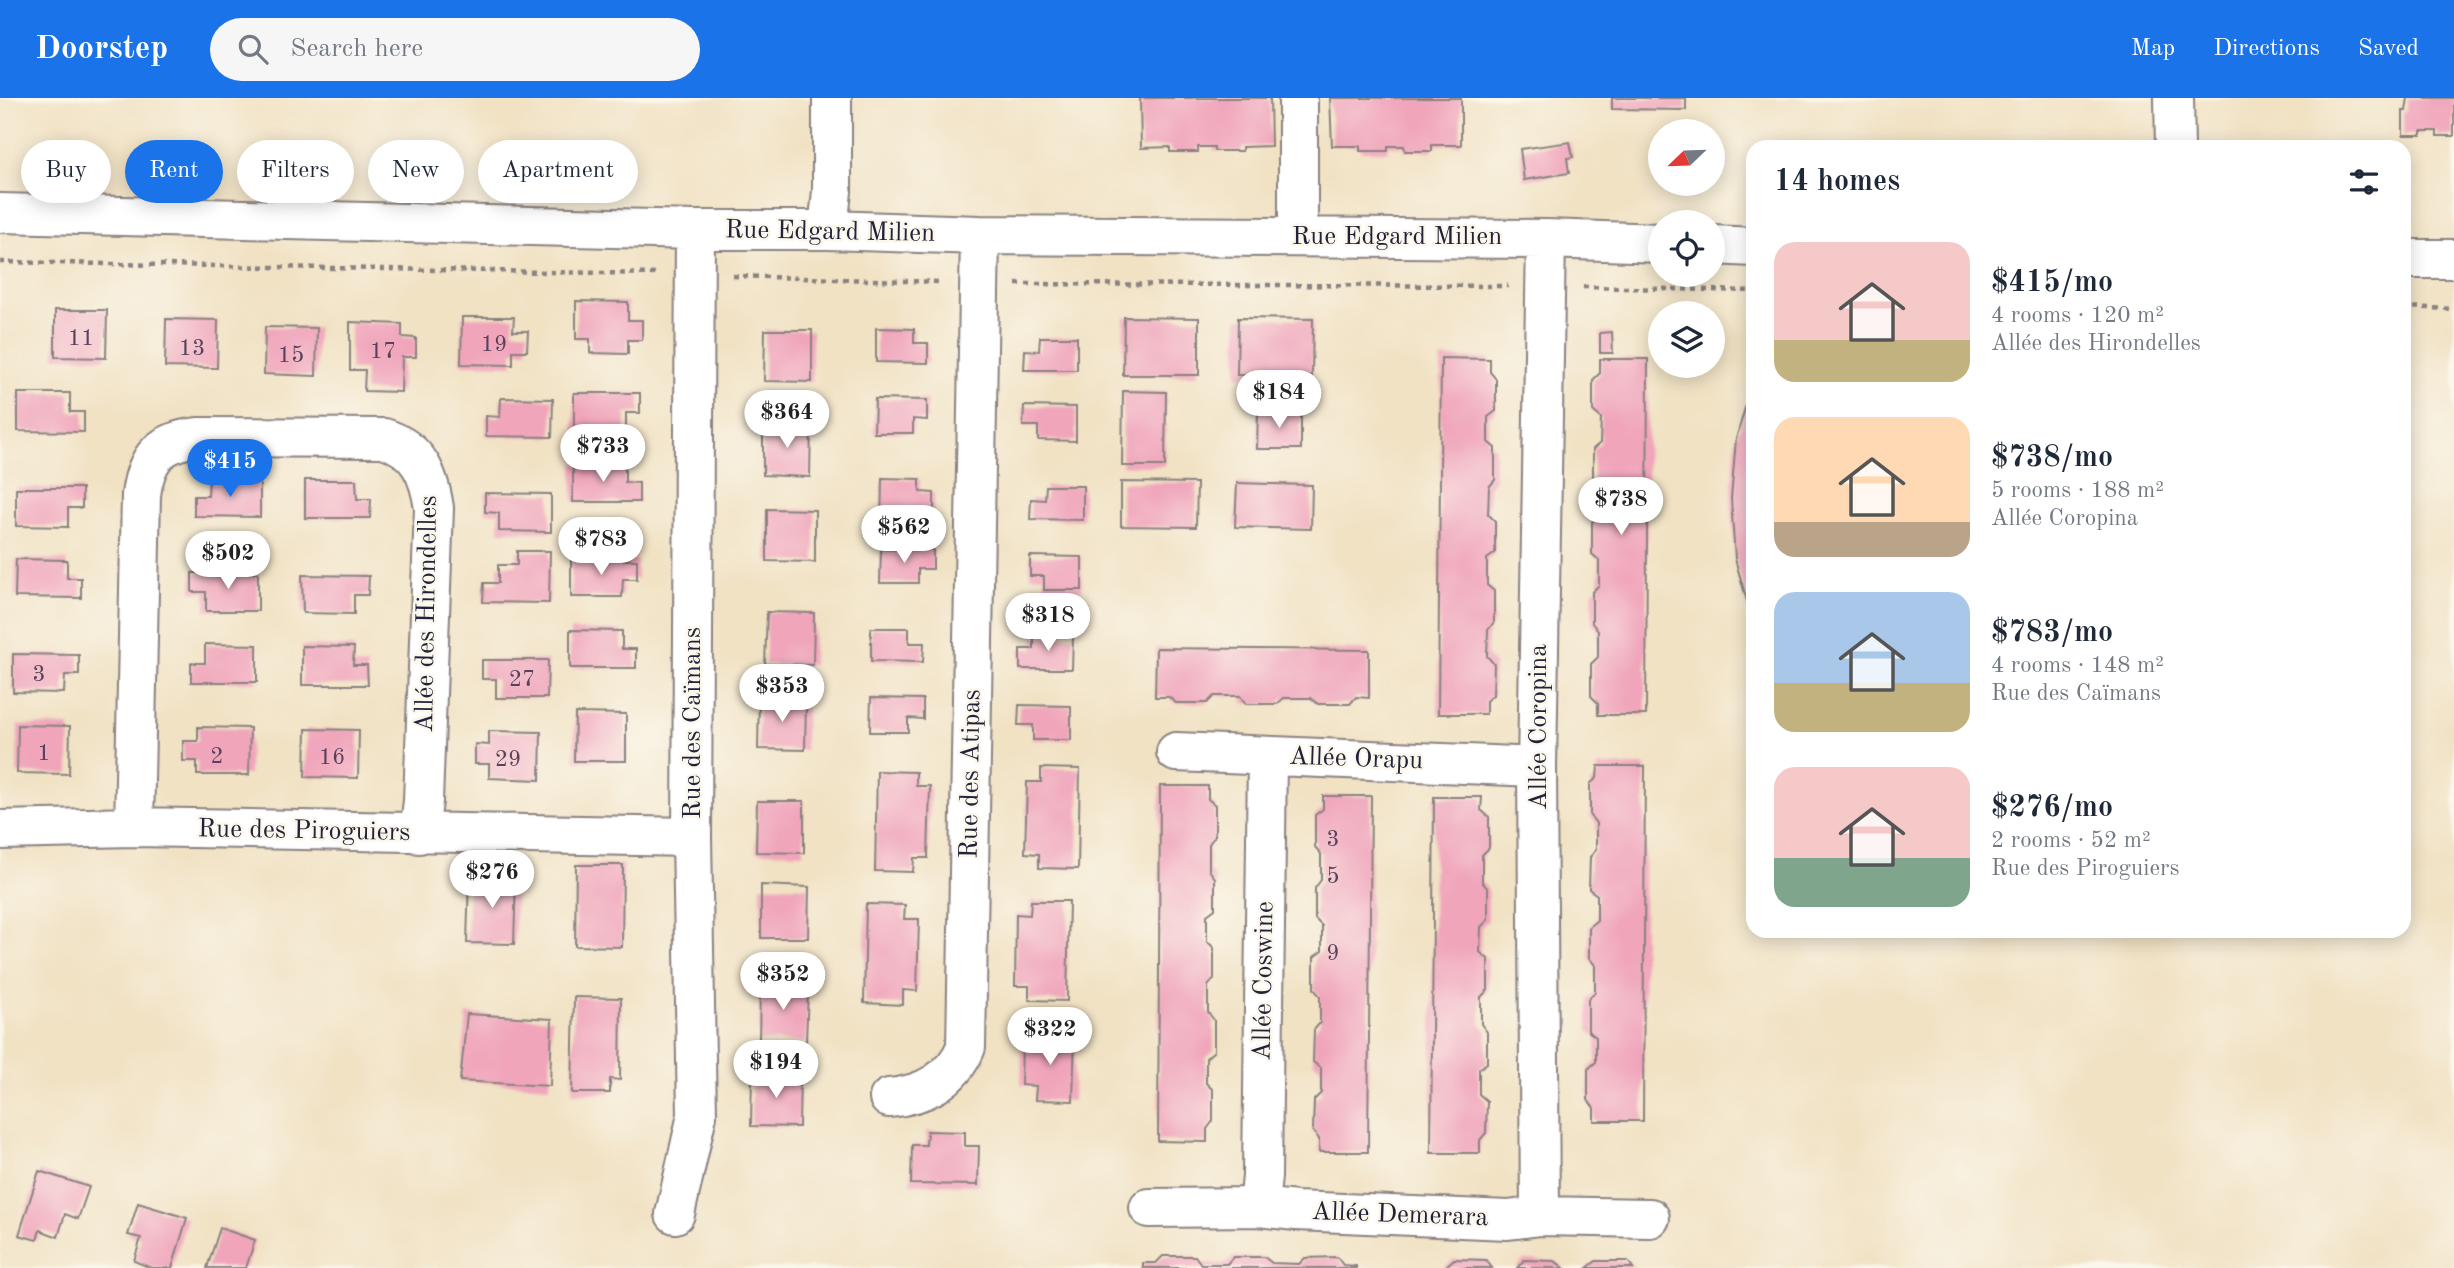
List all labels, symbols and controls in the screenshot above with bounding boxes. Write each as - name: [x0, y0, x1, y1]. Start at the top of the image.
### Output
- search box: [210, 18, 700, 81]
- icon: search: [234, 30, 272, 68]
- text: Doorstep: [35, 33, 168, 66]
- text: Search here: [290, 36, 423, 62]
- text: Map: [2131, 37, 2175, 61]
- text: Directions: [2213, 37, 2320, 61]
- text: Saved: [2358, 37, 2419, 61]
- north arrow: [1648, 119, 1726, 196]
- map controls: [1648, 119, 1725, 378]
- chip: Buy: [21, 140, 111, 203]
- chip: Rent: [125, 140, 223, 203]
- chip: Filters: [237, 140, 354, 203]
- chip: New: [368, 140, 464, 203]
- chip: Apartment: [478, 140, 638, 203]
- icon: filters: [2345, 163, 2383, 201]
- text: 14 homes: [1774, 167, 1900, 197]
- button: locate: [1648, 210, 1725, 287]
- street label: Rue Edgard Milien: [725, 217, 935, 247]
- street label: Rue Edgard Milien: [1292, 224, 1502, 250]
- text: $415/mo: [1991, 268, 2113, 298]
- icon: home: [1830, 270, 1914, 354]
- button: layers: [1648, 301, 1725, 378]
- text: 4 rooms · 120 m²: [1991, 304, 2164, 327]
- house number: 11: [68, 327, 94, 350]
- text: Allée des Hirondelles: [1991, 332, 2201, 355]
- house number: 19: [481, 333, 507, 356]
- house number: 13: [179, 337, 205, 360]
- house number: 17: [370, 340, 396, 363]
- house number: 15: [278, 344, 304, 367]
- pin: $184: [1238, 370, 1320, 430]
- text: $184: [1252, 381, 1306, 404]
- pin: $364: [746, 390, 828, 450]
- text: $364: [760, 401, 814, 424]
- pin: $733: [562, 424, 644, 484]
- text: $733: [576, 435, 630, 458]
- pin: $415: [189, 440, 271, 499]
- text: $738/mo: [1991, 443, 2113, 473]
- icon: home: [1830, 445, 1914, 529]
- text: $415: [203, 450, 257, 473]
- pin: $738: [1580, 478, 1662, 537]
- text: 5 rooms · 188 m²: [1991, 479, 2164, 502]
- text: $738: [1594, 488, 1648, 511]
- street label: Allée des Hirondelles: [412, 495, 442, 733]
- pin: $562: [863, 505, 945, 565]
- text: Allée Coropina: [1991, 507, 2138, 530]
- text: $562: [877, 516, 931, 539]
- pin: $783: [560, 518, 642, 577]
- text: $783: [574, 528, 628, 551]
- pin: $502: [187, 532, 269, 591]
- text: $502: [201, 542, 255, 565]
- pin: $318: [1007, 594, 1089, 653]
- text: $318: [1021, 604, 1075, 627]
- text: $783/mo: [1991, 618, 2113, 648]
- icon: home: [1830, 620, 1914, 704]
- street label: Rue des Caïmans: [680, 627, 706, 819]
- street label: Allée Coropina: [1526, 644, 1552, 810]
- text: 4 rooms · 148 m²: [1991, 654, 2164, 677]
- house number: 3: [32, 663, 46, 686]
- pin: $353: [741, 664, 823, 724]
- house number: 27: [509, 668, 535, 691]
- text: $353: [755, 675, 809, 698]
- text: Rue des Caïmans: [1991, 682, 2161, 705]
- street label: Rue des Atipas: [957, 689, 985, 859]
- house number: 1: [37, 742, 51, 765]
- street label: Allée Orapu: [1289, 744, 1424, 774]
- house number: 2: [210, 745, 224, 768]
- house number: 16: [319, 746, 345, 769]
- house number: 29: [495, 748, 521, 771]
- text: $276/mo: [1991, 793, 2113, 823]
- icon: home: [1830, 795, 1914, 879]
- street label: Rue des Piroguiers: [197, 816, 411, 846]
- house number: 3: [1326, 828, 1340, 851]
- text: 2 rooms · 52 m²: [1991, 829, 2151, 852]
- pin: $276: [451, 850, 533, 910]
- text: Rue des Piroguiers: [1991, 857, 2179, 880]
- text: $276: [465, 861, 519, 884]
- house number: 5: [1326, 865, 1340, 888]
- street label: Allée Coswine: [1250, 901, 1278, 1061]
- house number: 9: [1326, 942, 1340, 965]
- pin: $352: [742, 953, 824, 1012]
- text: $352: [756, 963, 810, 986]
- pin: $322: [1009, 1007, 1091, 1067]
- text: $322: [1023, 1018, 1077, 1041]
- pin: $194: [735, 1040, 817, 1100]
- text: $194: [749, 1051, 803, 1074]
- street label: Allée Demerara: [1311, 1199, 1489, 1231]

